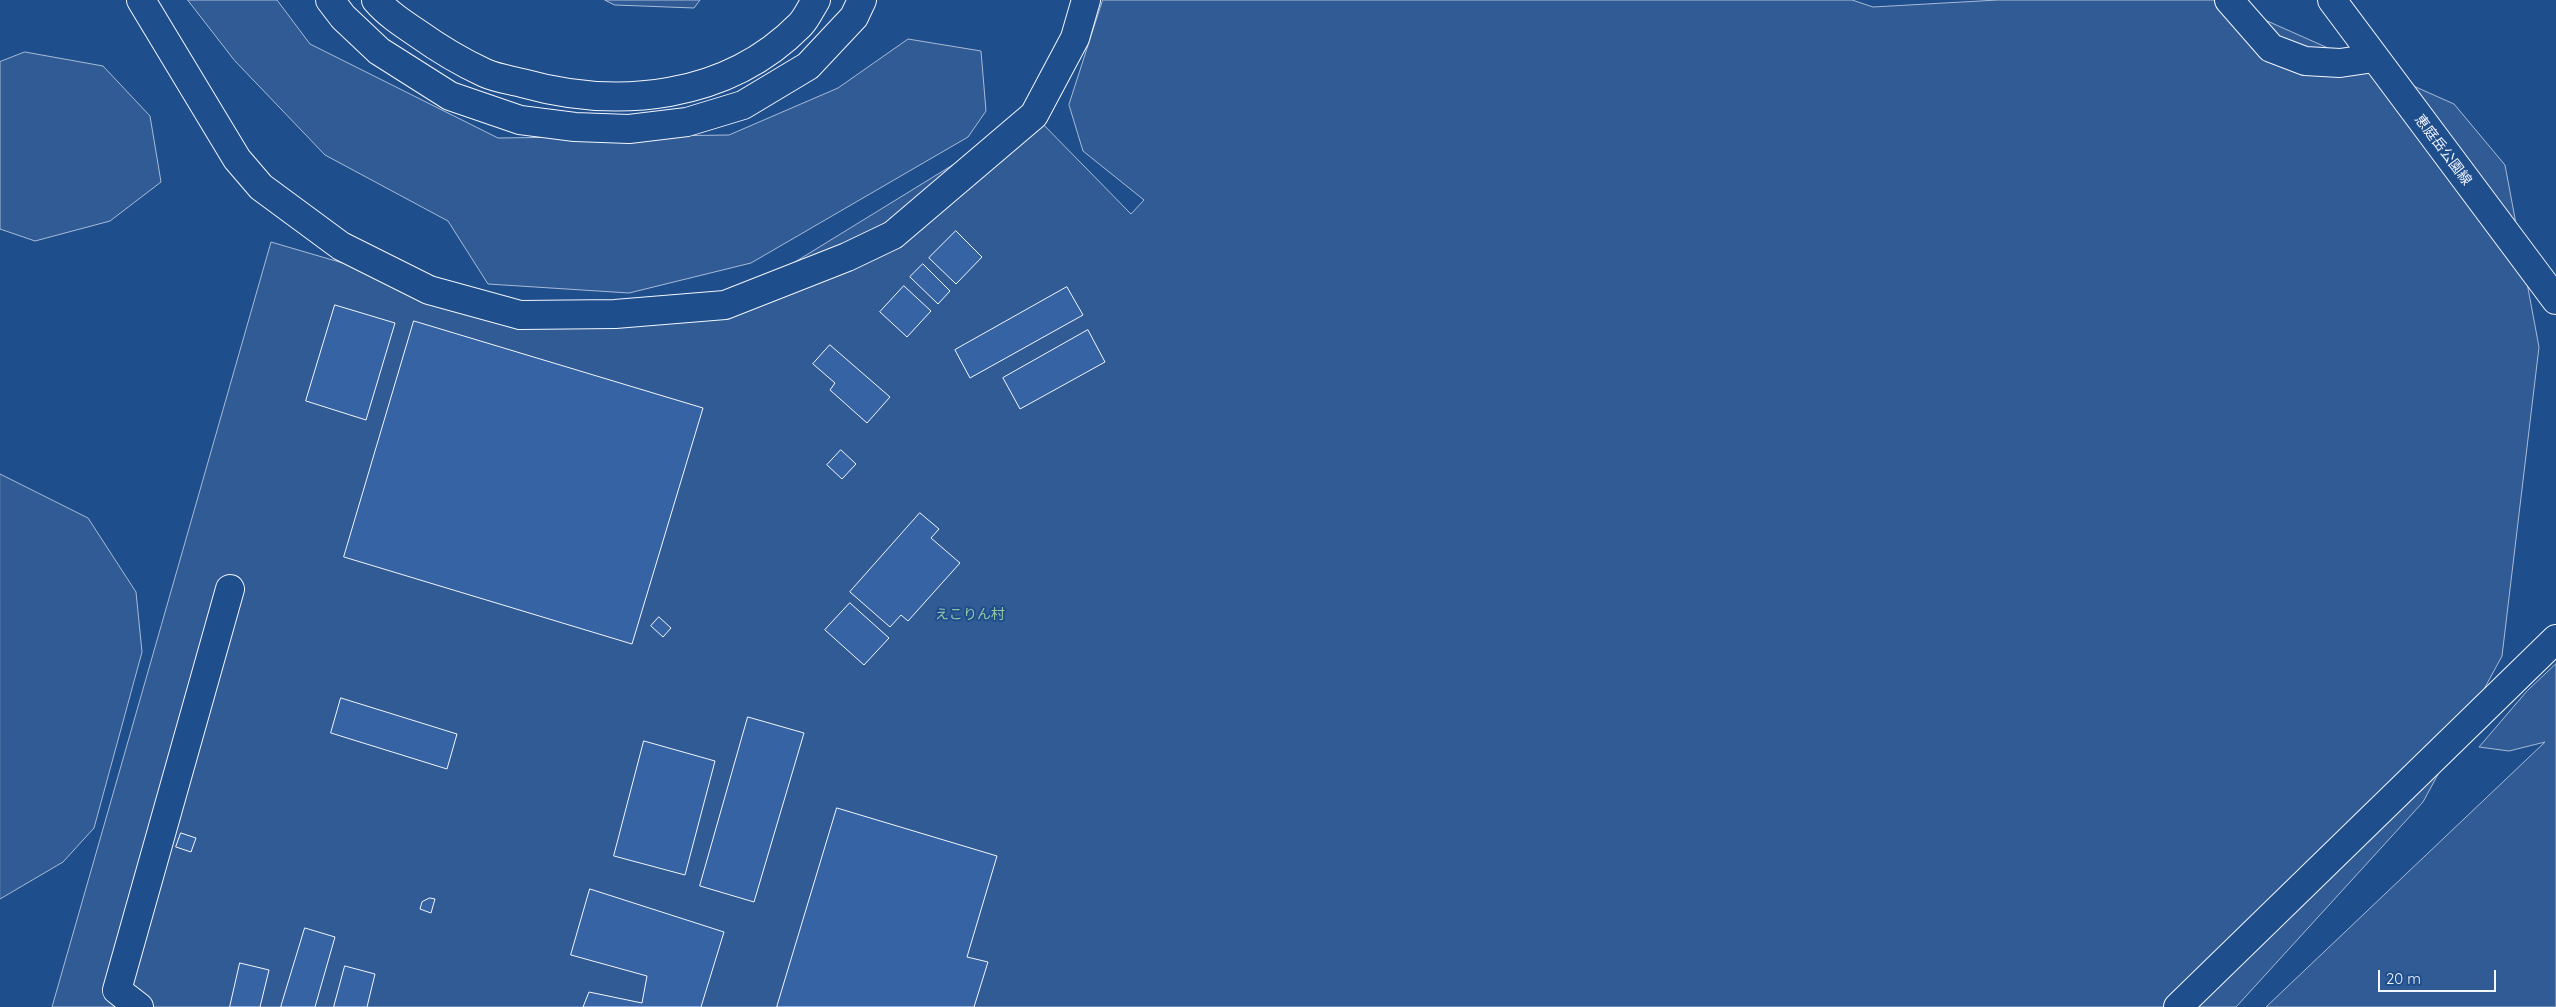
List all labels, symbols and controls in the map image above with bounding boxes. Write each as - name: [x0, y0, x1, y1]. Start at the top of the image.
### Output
- street label: 恵庭岳公園線: [2411, 111, 2475, 189]
- park label: えこりん村: [935, 607, 1005, 623]
- scale bar: [2381, 960, 2498, 992]
- text: 20 m: [2386, 969, 2421, 988]

